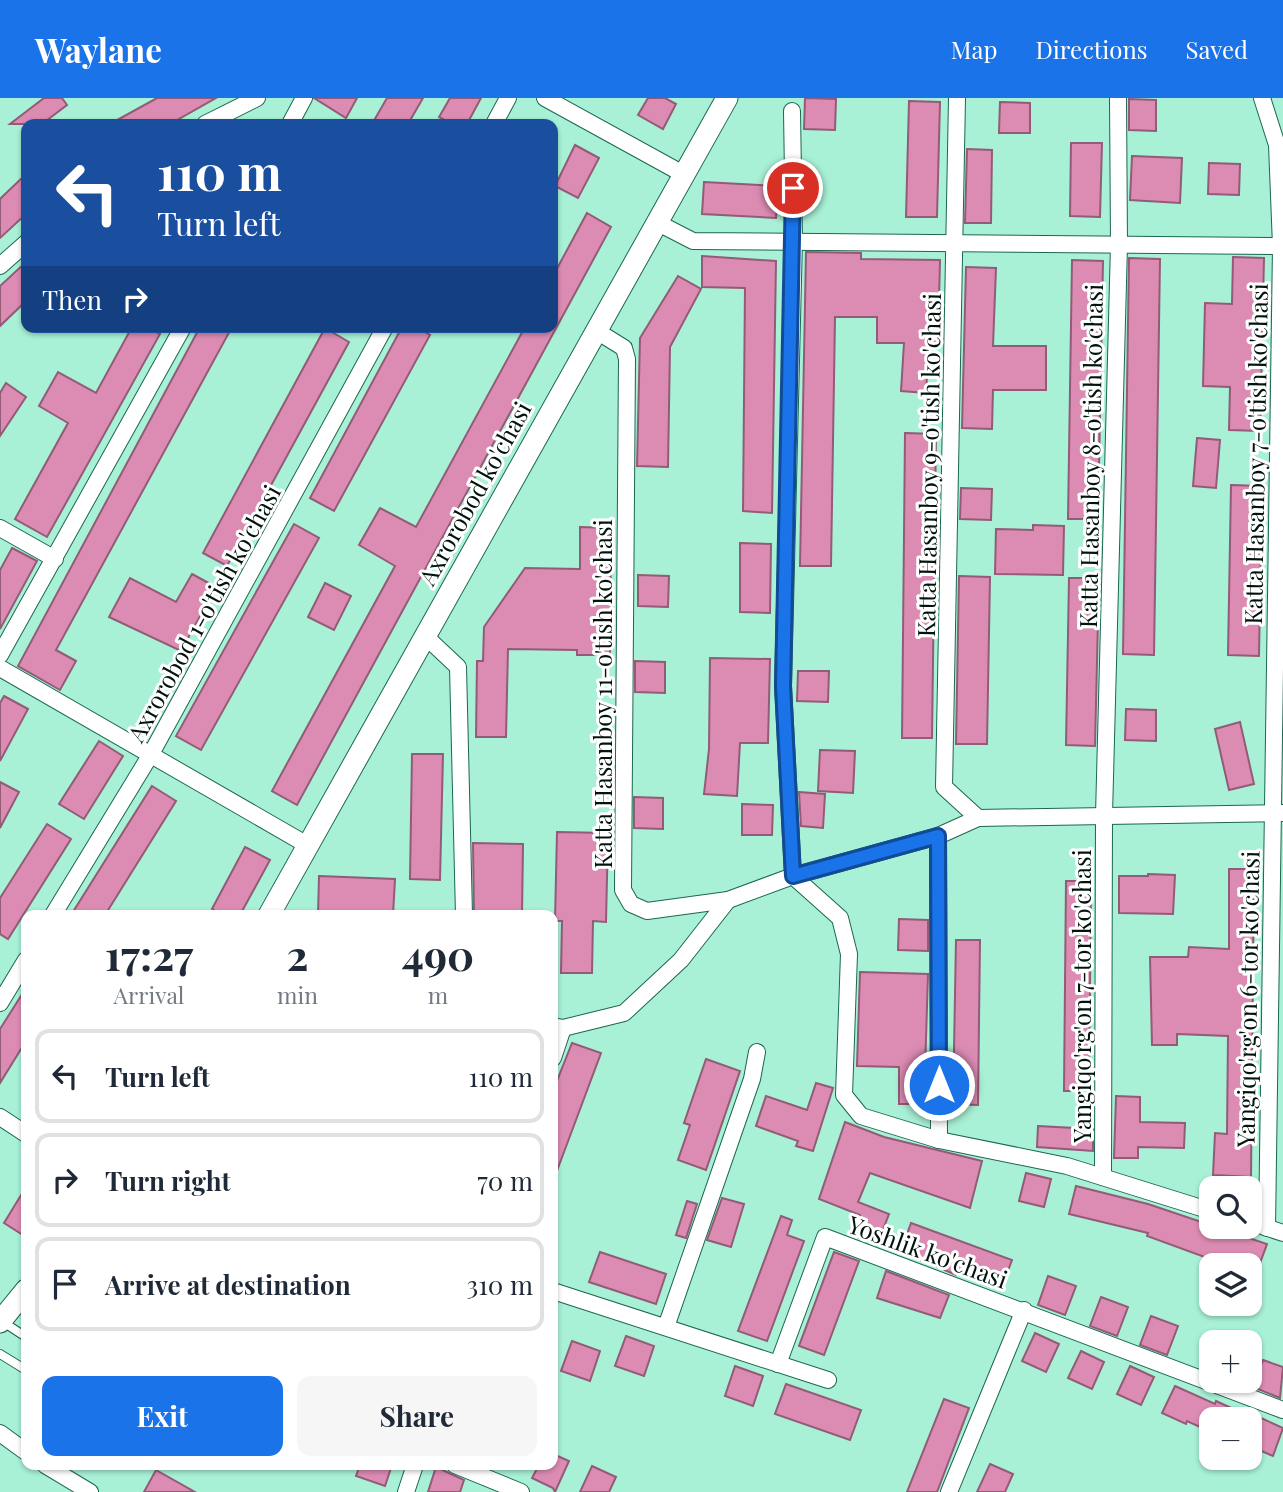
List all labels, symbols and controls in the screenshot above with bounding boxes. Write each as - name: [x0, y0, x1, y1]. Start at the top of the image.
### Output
- text: Waylane: [35, 27, 162, 71]
- text: Map: [951, 33, 997, 65]
- text: Directions: [1035, 33, 1148, 65]
- text: Saved: [1186, 33, 1248, 65]
- text: 110 m: [157, 138, 282, 203]
- icon: left: [42, 147, 133, 238]
- pin: [763, 158, 823, 218]
- icon: arrive: [774, 169, 812, 207]
- text: Turn left: [157, 201, 281, 244]
- icon: right: [116, 280, 154, 318]
- text: Then: [42, 282, 102, 317]
- street label: Katta Hasanboy 7-o'tish ko'chasi: [1236, 283, 1274, 625]
- street label: Katta Hasanboy 8-o'tish ko'chasi: [1071, 284, 1109, 628]
- street label: Katta Hasanboy 9-o'tish ko'chasi: [909, 293, 947, 637]
- street label: Axrorobod ko'chasi: [410, 396, 538, 591]
- street label: Axrorobod 1-o'tish ko'chasi: [118, 479, 287, 748]
- street label: Katta Hasanboy 11-o'tish ko'chasi: [586, 519, 618, 869]
- street label: Yangiqo'rg'on 7-tor ko'chasi: [1065, 849, 1097, 1144]
- street label: Yangiqo'rg'on 6-tor ko'chasi: [1228, 851, 1266, 1148]
- text: 17:27: [105, 926, 193, 982]
- text: 2: [286, 926, 308, 982]
- text: 490: [402, 926, 474, 982]
- text: Arrival: [114, 979, 184, 1010]
- text: min: [277, 979, 318, 1010]
- text: m: [428, 979, 448, 1010]
- position arrow: [902, 1048, 976, 1122]
- icon: left: [46, 1057, 84, 1095]
- text: Turn left: [105, 1059, 210, 1094]
- text: 110 m: [469, 1059, 533, 1094]
- icon: right: [46, 1161, 84, 1199]
- text: Turn right: [105, 1163, 231, 1198]
- text: 70 m: [477, 1163, 533, 1198]
- map controls: [1199, 1176, 1262, 1470]
- button: search: [1199, 1176, 1262, 1239]
- street label: Yoshlik ko'chasi: [843, 1207, 1012, 1295]
- button: layers: [1199, 1253, 1262, 1316]
- icon: arrive: [46, 1265, 84, 1303]
- text: Arrive at destination: [105, 1267, 351, 1302]
- text: 310 m: [466, 1267, 533, 1302]
- button: +: [1199, 1330, 1262, 1393]
- button: Exit: [42, 1376, 283, 1456]
- button: Share: [297, 1376, 537, 1456]
- button: −: [1199, 1407, 1262, 1470]

